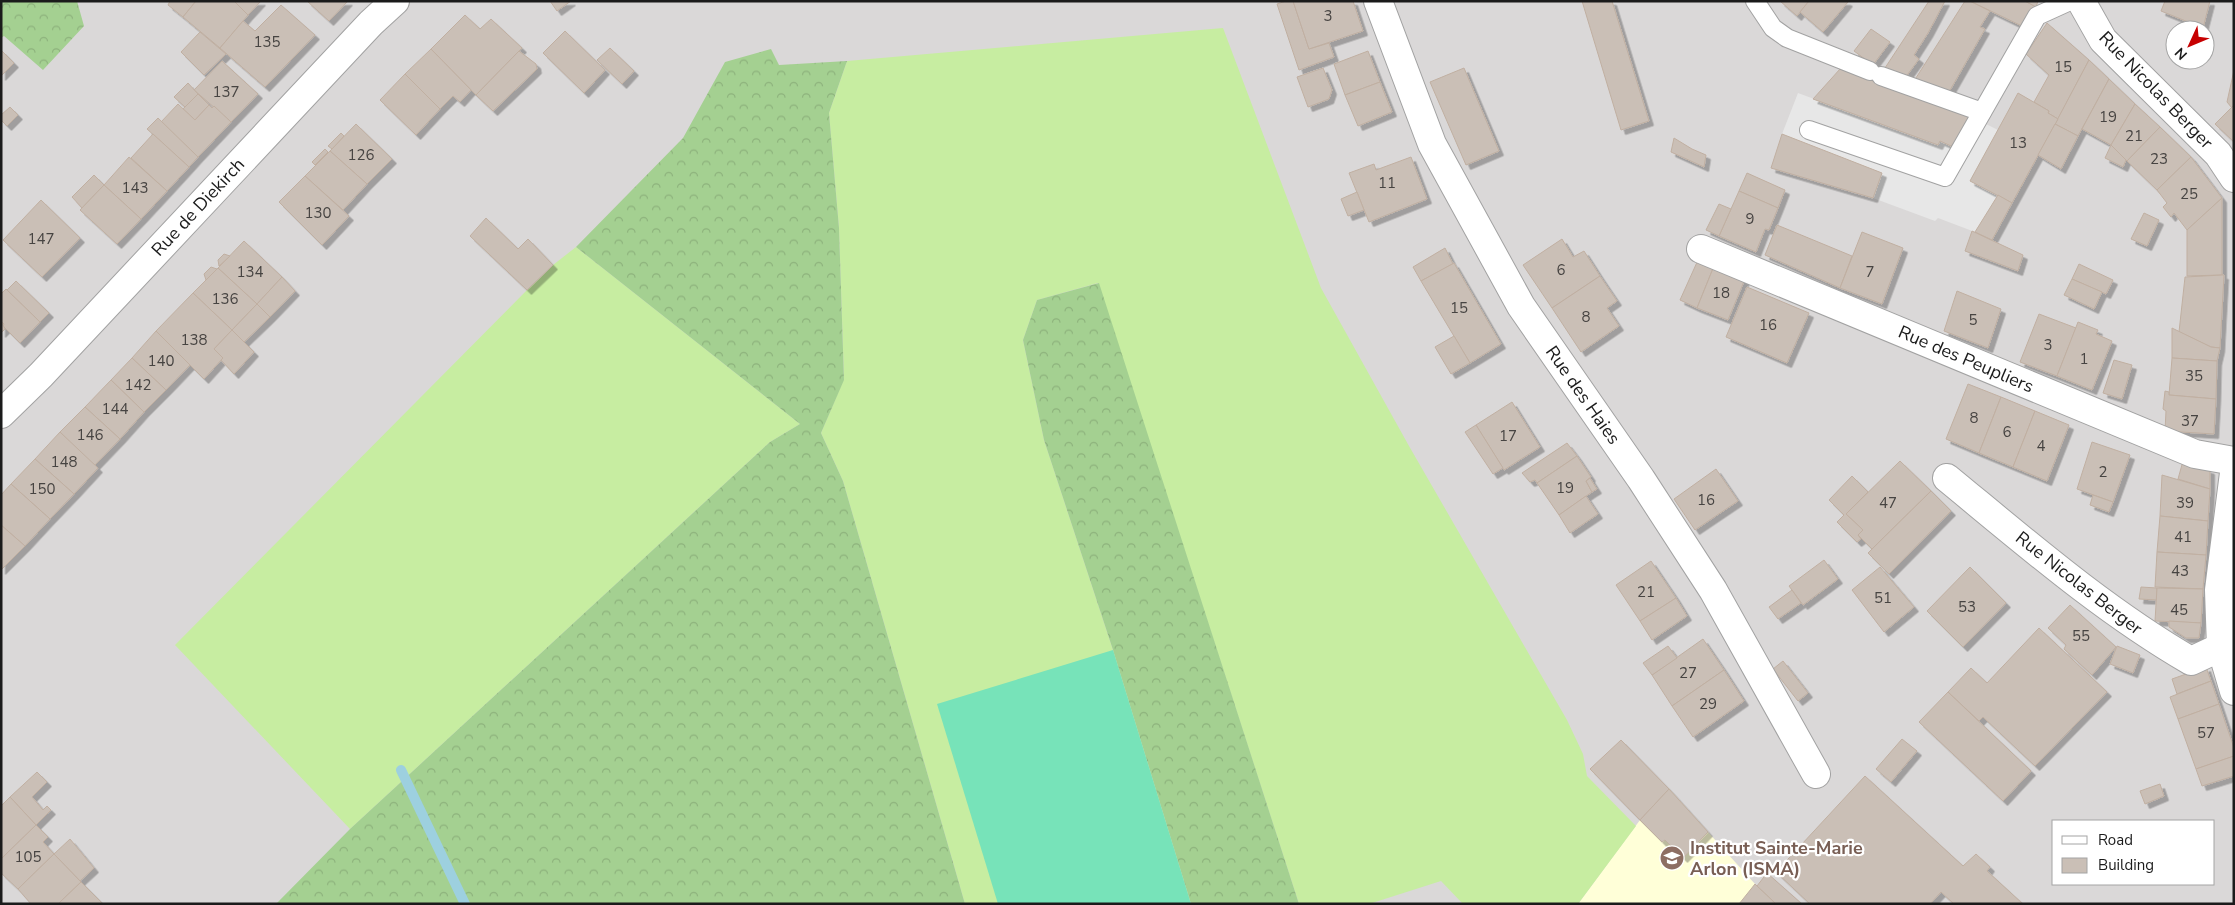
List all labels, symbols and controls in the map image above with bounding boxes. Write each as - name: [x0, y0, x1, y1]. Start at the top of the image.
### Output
- house number: 3: [1323, 6, 1333, 26]
- north arrow: [2165, 20, 2215, 70]
- street label: Rue Nicolas Berger: [2094, 27, 2218, 153]
- house number: 135: [253, 32, 281, 52]
- house number: 15: [2054, 57, 2072, 77]
- house number: 137: [212, 82, 240, 102]
- house number: 19: [2099, 107, 2117, 127]
- house number: 21: [2125, 126, 2143, 146]
- house number: 13: [2009, 133, 2027, 153]
- house number: 126: [347, 145, 375, 165]
- house number: 23: [2150, 149, 2168, 169]
- street label: Rue de Diekirch: [146, 153, 250, 261]
- house number: 11: [1378, 173, 1396, 193]
- house number: 143: [121, 178, 149, 198]
- house number: 25: [2180, 184, 2198, 204]
- house number: 130: [304, 203, 332, 223]
- house number: 9: [1745, 209, 1755, 229]
- house number: 147: [27, 229, 55, 249]
- house number: 6: [1556, 260, 1566, 280]
- house number: 134: [236, 262, 264, 282]
- house number: 7: [1865, 262, 1875, 282]
- house number: 18: [1712, 283, 1730, 303]
- house number: 136: [211, 289, 239, 309]
- house number: 15: [1450, 298, 1468, 318]
- house number: 8: [1581, 307, 1591, 327]
- house number: 5: [1968, 310, 1978, 330]
- house number: 16: [1759, 315, 1777, 335]
- street label: Rue des Peupliers: [1895, 320, 2037, 398]
- house number: 138: [180, 330, 208, 350]
- house number: 3: [2043, 335, 2053, 355]
- street label: Rue des Haies: [1540, 341, 1626, 449]
- house number: 1: [2079, 349, 2089, 369]
- house number: 140: [147, 351, 175, 371]
- house number: 35: [2185, 366, 2203, 386]
- house number: 142: [124, 375, 152, 395]
- house number: 144: [101, 399, 129, 419]
- house number: 8: [1969, 408, 1979, 428]
- house number: 37: [2181, 411, 2199, 431]
- house number: 6: [2002, 422, 2012, 442]
- house number: 146: [76, 425, 104, 445]
- house number: 17: [1499, 426, 1517, 446]
- house number: 4: [2036, 436, 2046, 456]
- house number: 148: [50, 452, 78, 472]
- house number: 2: [2098, 462, 2108, 482]
- house number: 19: [1556, 478, 1574, 498]
- house number: 150: [28, 479, 56, 499]
- house number: 16: [1697, 490, 1715, 510]
- house number: 47: [1879, 493, 1897, 513]
- house number: 39: [2176, 493, 2194, 513]
- street label: Rue Nicolas Berger: [2011, 526, 2148, 640]
- house number: 41: [2174, 527, 2192, 547]
- house number: 43: [2171, 561, 2189, 581]
- house number: 21: [1637, 582, 1655, 602]
- house number: 51: [1874, 588, 1892, 608]
- house number: 53: [1958, 597, 1976, 617]
- house number: 45: [2170, 600, 2188, 620]
- house number: 55: [2072, 626, 2090, 646]
- house number: 27: [1679, 663, 1697, 683]
- house number: 29: [1699, 694, 1717, 714]
- house number: 57: [2197, 723, 2215, 743]
- legend: [2052, 820, 2215, 885]
- text: Road: [2098, 830, 2133, 850]
- place label: Institut Sainte-Marie Arlon (ISMA): [1690, 836, 1863, 881]
- school or university icon: Institut Sainte-Marie Arlon (ISMA): [1659, 845, 1685, 871]
- house number: 105: [14, 847, 42, 867]
- text: Building: [2098, 855, 2154, 875]

